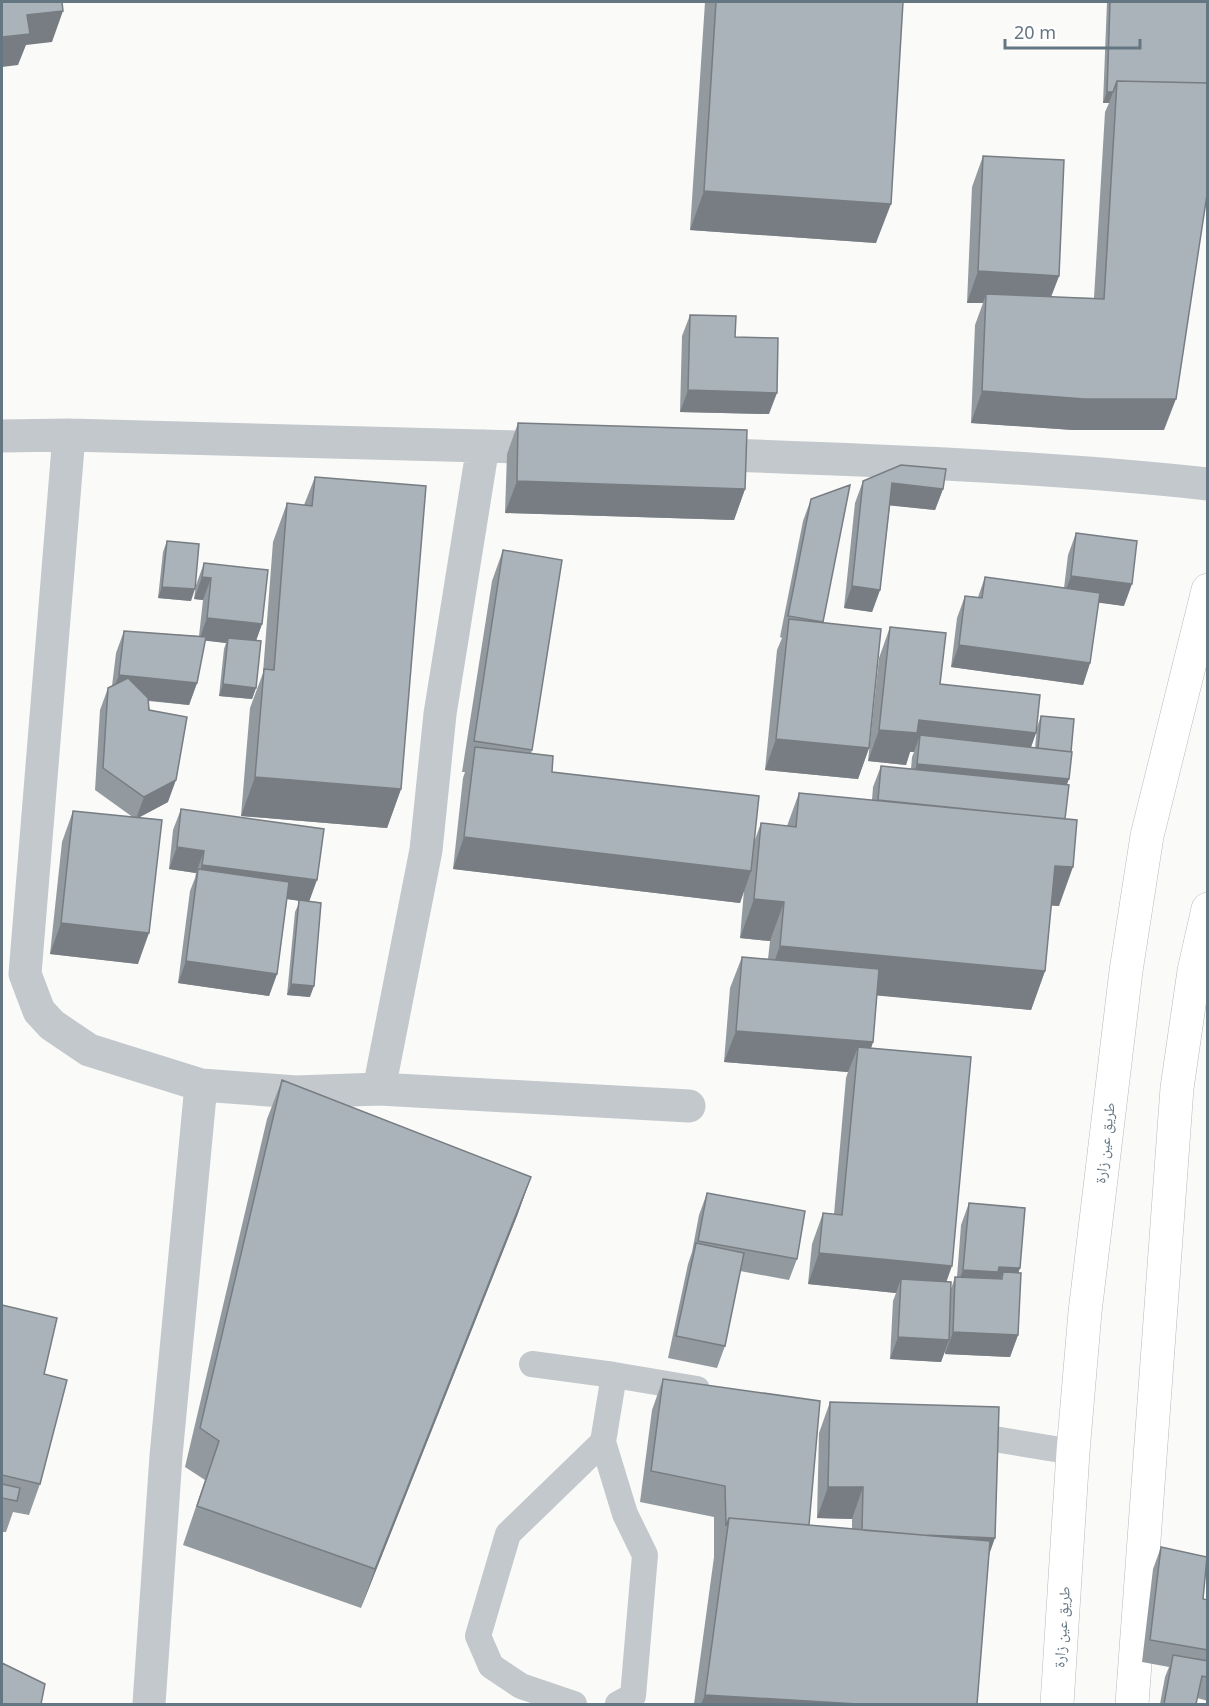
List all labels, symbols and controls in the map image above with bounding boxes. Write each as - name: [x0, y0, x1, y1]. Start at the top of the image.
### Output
- scale bar: [1005, 12, 1140, 50]
- text: 20 m: [1014, 20, 1056, 44]
- street label: طريق عين زارة: [1089, 1101, 1120, 1185]
- street label: طريق عين زارة: [1048, 1585, 1075, 1668]

